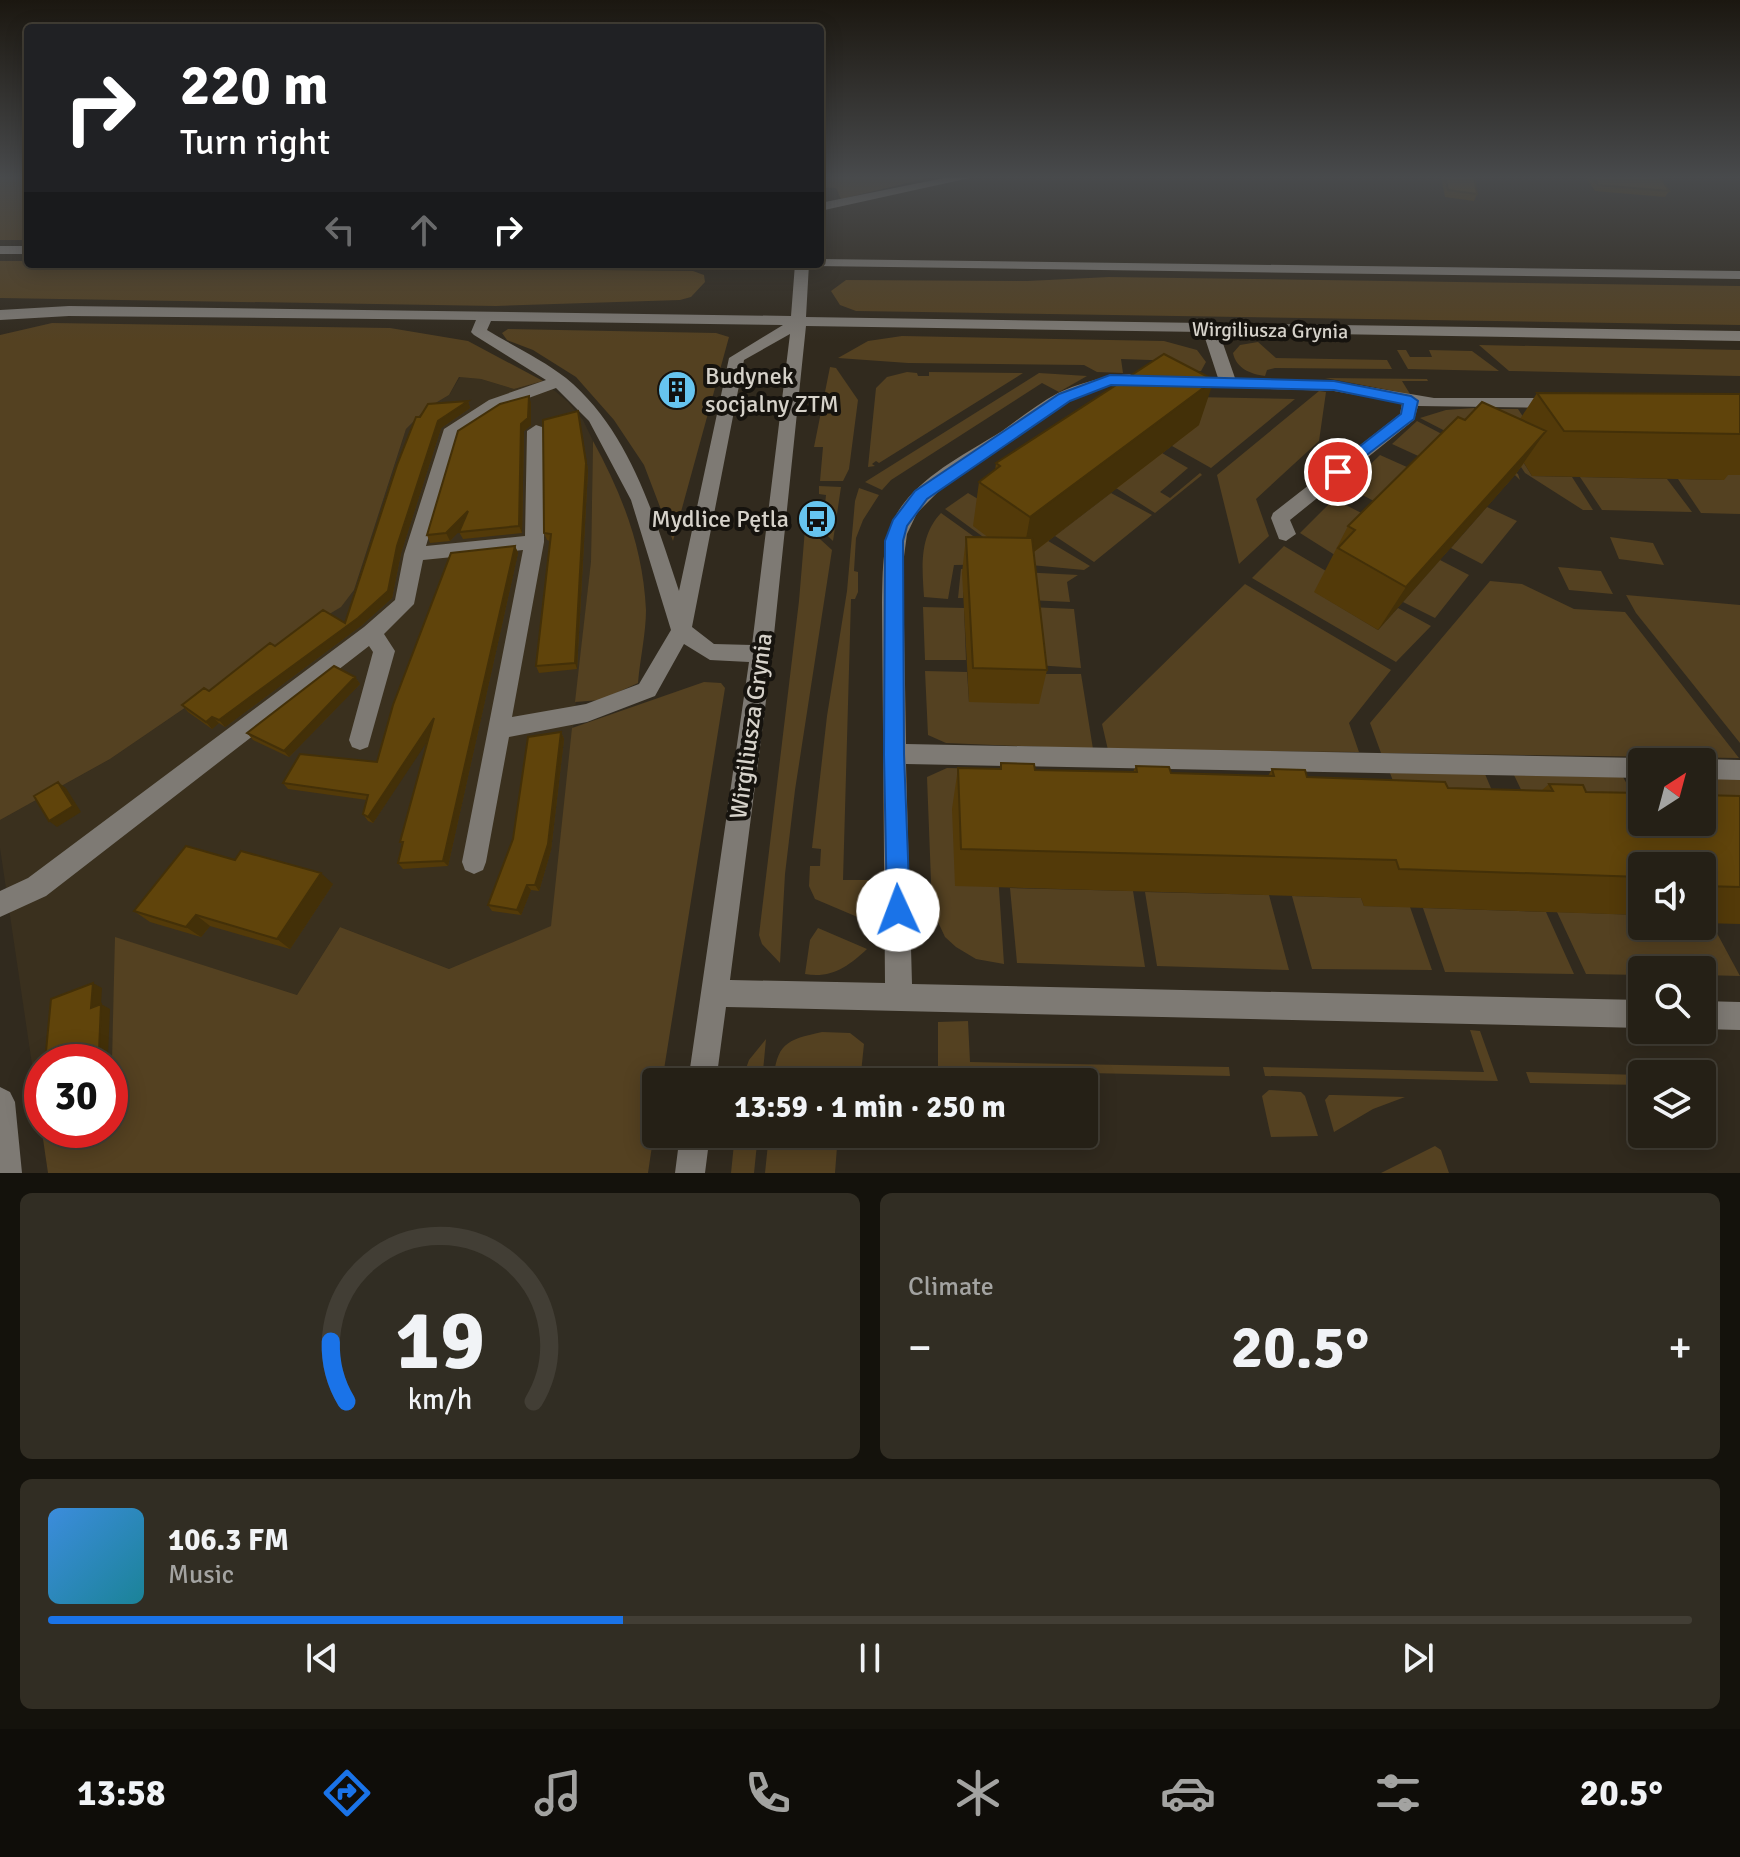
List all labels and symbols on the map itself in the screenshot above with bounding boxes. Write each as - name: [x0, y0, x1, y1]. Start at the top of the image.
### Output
- street label: Wirgiliusza Grynia: [1192, 317, 1348, 344]
- place label: Budynek socjalny ZTM: [705, 361, 839, 419]
- building icon: Budynek socjalny ZTM: [656, 369, 698, 411]
- pin: [1304, 438, 1372, 506]
- bus stop icon: Mydlice Pętla: [796, 498, 838, 540]
- place label: Mydlice Pętla: [651, 504, 789, 534]
- street label: Wirgiliusza Grynia: [723, 631, 779, 821]
- north arrow: [1628, 748, 1716, 836]
- position arrow: [856, 868, 940, 952]
- speed limit sign: 30: [24, 1044, 128, 1148]

